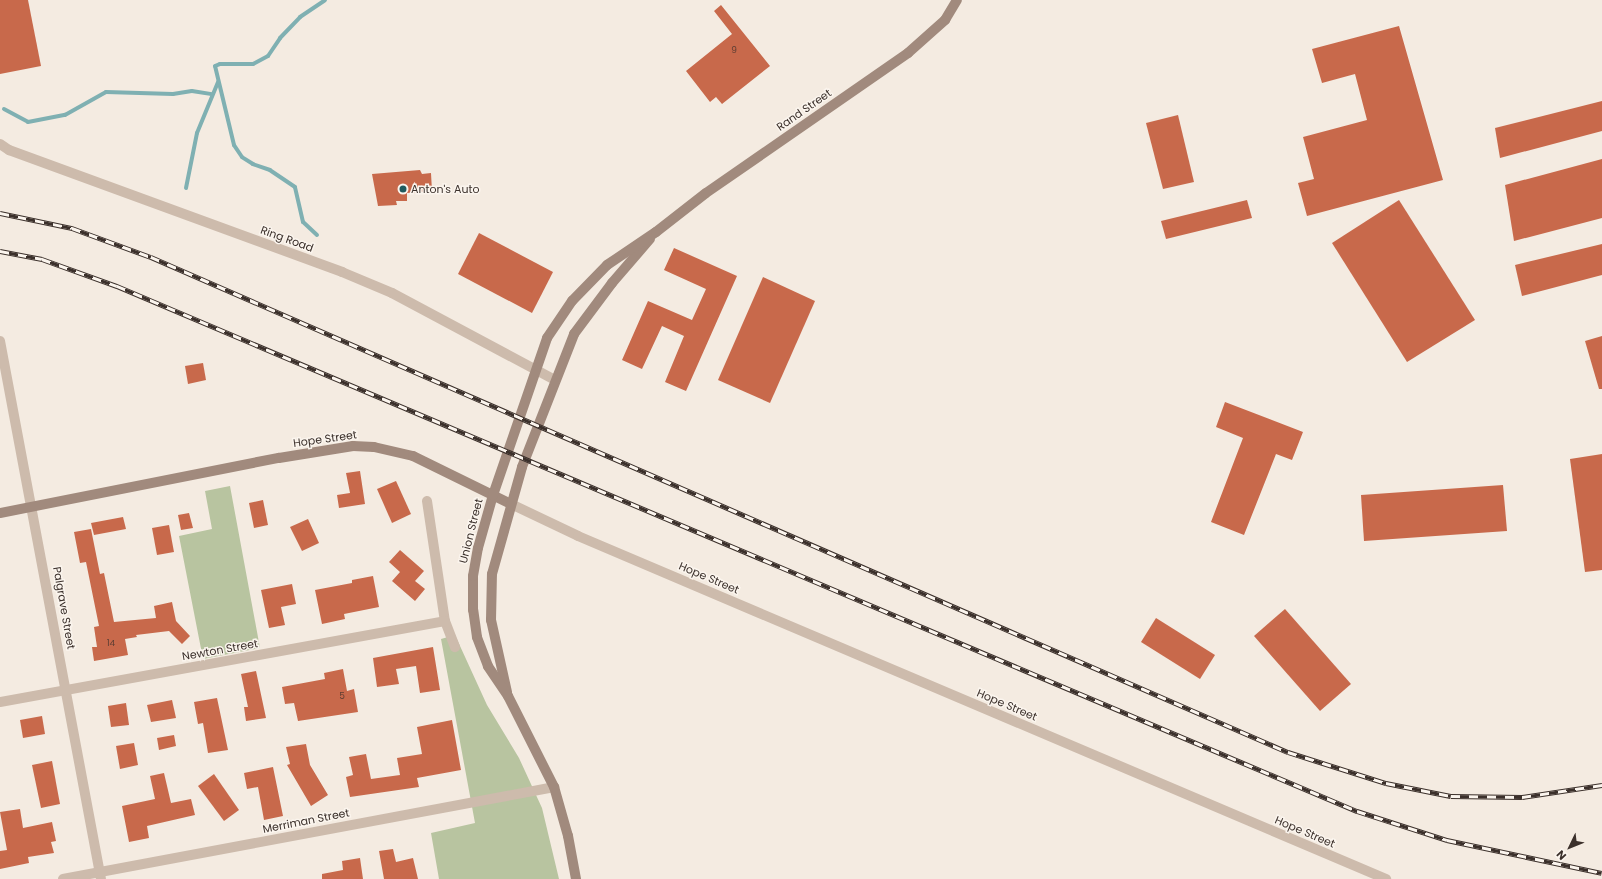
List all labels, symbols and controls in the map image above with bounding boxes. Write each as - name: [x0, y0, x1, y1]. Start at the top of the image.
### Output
- house number: 9: [731, 45, 737, 55]
- street label: Rand Street: [774, 86, 834, 134]
- place label: Anton's Auto: [411, 182, 479, 196]
- marker: Anton's Auto: [398, 184, 408, 194]
- street label: Ring Road: [259, 223, 315, 255]
- street label: Hope Street: [292, 428, 358, 450]
- street label: Union Street: [457, 497, 485, 565]
- street label: Hope Street: [677, 559, 741, 597]
- street label: Palgrave Street: [50, 566, 78, 650]
- street label: Newton Street: [181, 637, 259, 663]
- house number: 14: [107, 638, 115, 648]
- street label: Hope Street: [975, 686, 1039, 724]
- house number: 5: [339, 691, 345, 701]
- street label: Merriman Street: [261, 806, 351, 836]
- street label: Hope Street: [1273, 813, 1337, 851]
- north arrow: [1550, 827, 1590, 867]
- text: N: [1553, 847, 1570, 864]

